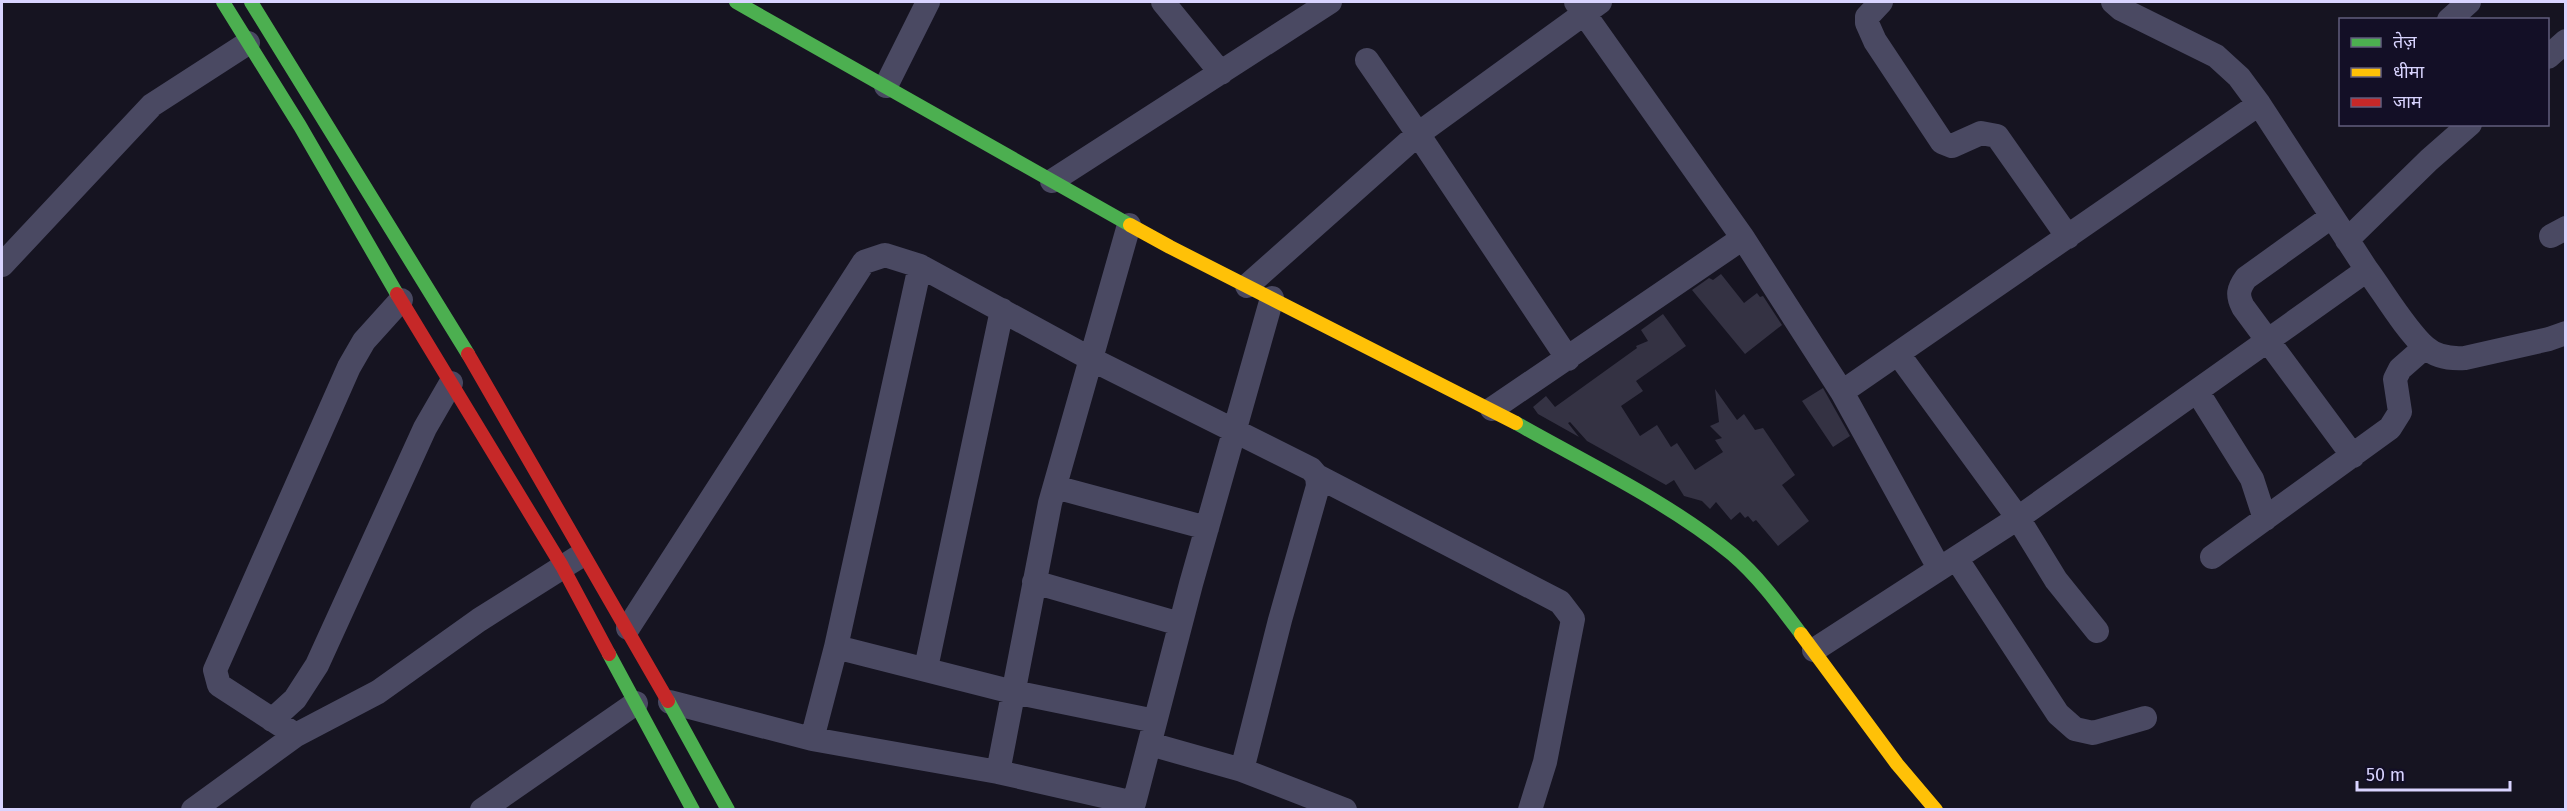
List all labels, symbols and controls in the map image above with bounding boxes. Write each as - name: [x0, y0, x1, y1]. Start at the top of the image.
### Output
- legend: [2339, 18, 2549, 126]
- text: तेज़: [2393, 31, 2417, 53]
- text: धीमा: [2393, 61, 2424, 83]
- text: जाम: [2393, 91, 2423, 113]
- scale bar: [2357, 754, 2510, 792]
- text: 50 m: [2366, 764, 2405, 786]

